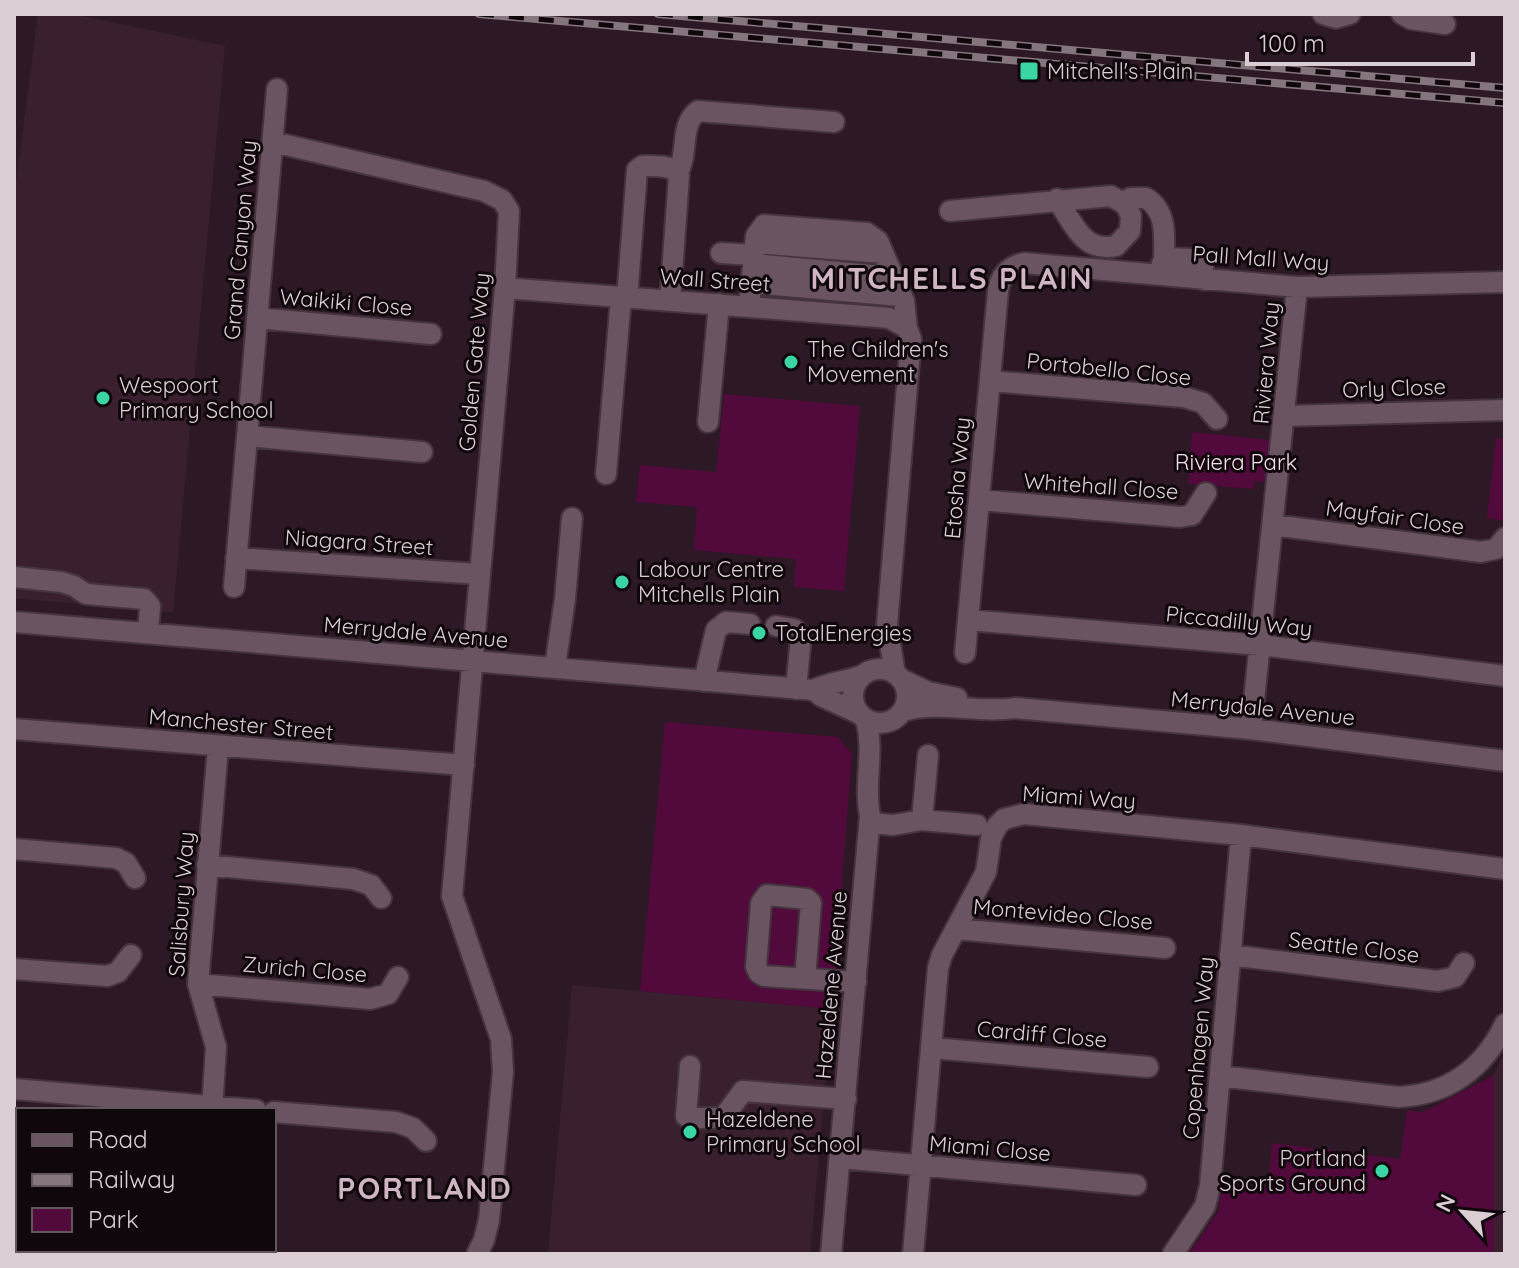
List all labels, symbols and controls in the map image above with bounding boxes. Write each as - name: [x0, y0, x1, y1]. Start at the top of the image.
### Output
- scale bar: [1247, 16, 1473, 66]
- text: 100 m: [1259, 28, 1325, 58]
- place label: Mitchell's Plain: [1047, 57, 1193, 85]
- marker: Mitchell's Plain: [1018, 60, 1040, 82]
- street label: Grand Canyon Way: [217, 139, 263, 341]
- street label: Pall Mall Way: [1192, 239, 1330, 277]
- district label: MITCHELLS PLAIN: [811, 259, 1094, 297]
- street label: Wall Street: [659, 262, 771, 298]
- street label: Golden Gate Way: [452, 271, 496, 453]
- street label: Waikiki Close: [278, 282, 414, 322]
- street label: Riviera Way: [1247, 301, 1285, 425]
- place label: The Children's Movement: [807, 335, 949, 388]
- street label: Portobello Close: [1025, 346, 1193, 392]
- marker: The Children's Movement: [782, 353, 800, 371]
- place label: Wespoort Primary School: [119, 371, 274, 424]
- street label: Orly Close: [1342, 372, 1446, 404]
- marker: Wespoort Primary School: [94, 389, 112, 407]
- street label: Etosha Way: [938, 416, 976, 540]
- park label: Riviera Park: [1175, 448, 1297, 476]
- street label: Whitehall Close: [1022, 467, 1180, 505]
- street label: Mayfair Close: [1324, 493, 1466, 541]
- street label: Niagara Street: [284, 523, 434, 561]
- place label: Labour Centre Mitchells Plain: [638, 555, 784, 608]
- marker: Labour Centre Mitchells Plain: [613, 573, 631, 591]
- street label: Piccadilly Way: [1164, 599, 1314, 643]
- street label: Merrydale Avenue: [323, 610, 509, 654]
- place label: TotalEnergies: [775, 619, 912, 647]
- marker: TotalEnergies: [750, 624, 768, 642]
- street label: Merrydale Avenue: [1169, 684, 1357, 732]
- street label: Manchester Street: [147, 702, 335, 746]
- street label: Miami Way: [1021, 779, 1137, 815]
- street label: Salisbury Way: [162, 830, 200, 978]
- street label: Hazeldene Avenue: [809, 890, 853, 1080]
- street label: Montevideo Close: [972, 892, 1154, 936]
- street label: Seattle Close: [1287, 925, 1421, 969]
- street label: Zurich Close: [242, 950, 368, 988]
- street label: Copenhagen Way: [1176, 955, 1220, 1141]
- street label: Cardiff Close: [976, 1014, 1108, 1054]
- place label: Hazeldene Primary School: [706, 1105, 861, 1158]
- legend: [16, 1108, 276, 1252]
- marker: Hazeldene Primary School: [681, 1123, 699, 1141]
- text: Road: [88, 1124, 148, 1154]
- street label: Miami Close: [928, 1129, 1052, 1167]
- place label: Portland Sports Ground: [1219, 1144, 1366, 1197]
- marker: Portland Sports Ground: [1373, 1162, 1391, 1180]
- text: Railway: [88, 1164, 175, 1194]
- district label: PORTLAND: [337, 1169, 513, 1207]
- north arrow: [1423, 1172, 1503, 1252]
- text: N: [1429, 1189, 1461, 1216]
- text: Park: [88, 1204, 139, 1234]

